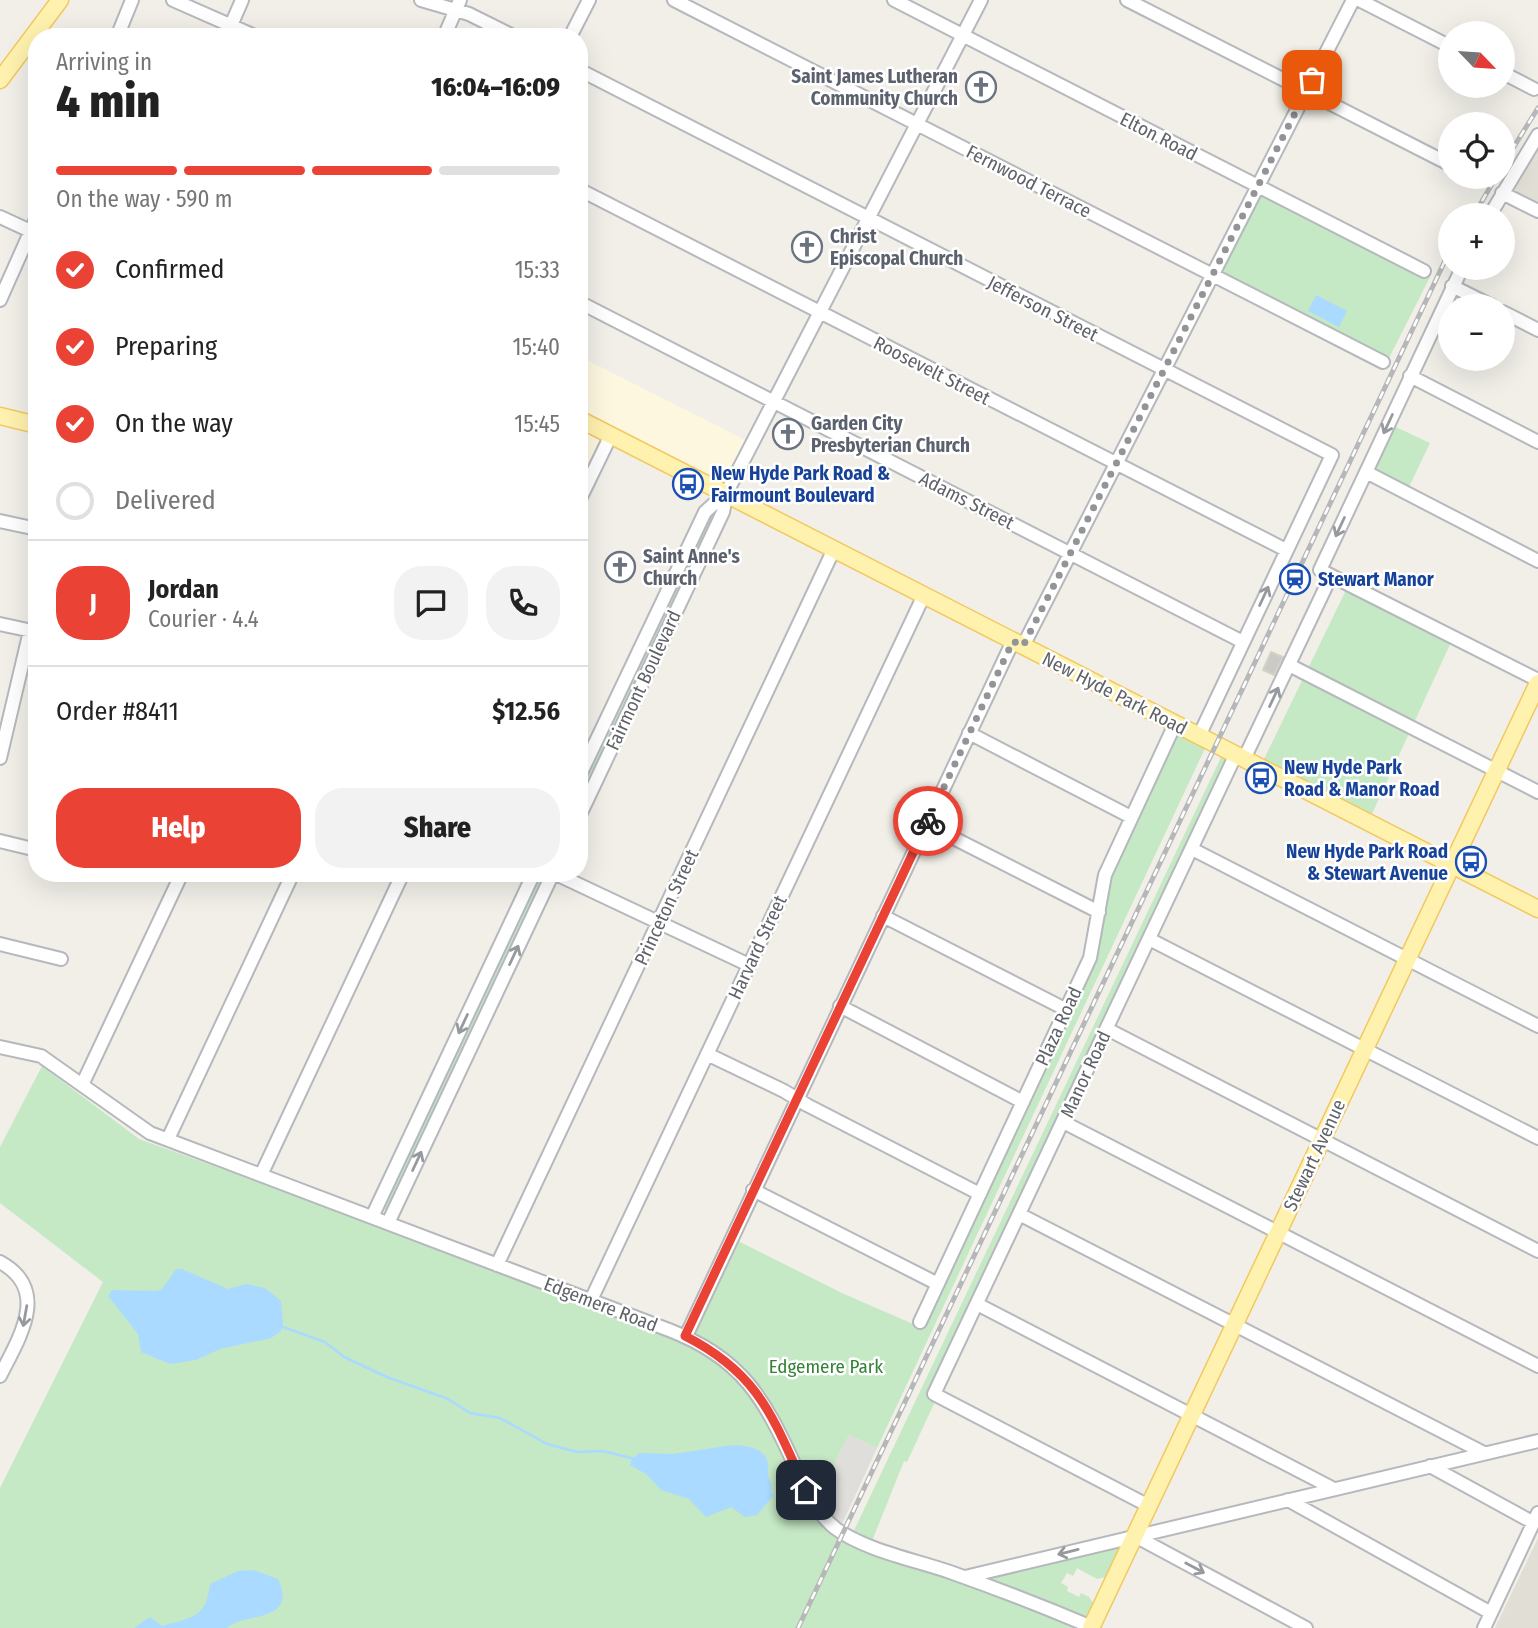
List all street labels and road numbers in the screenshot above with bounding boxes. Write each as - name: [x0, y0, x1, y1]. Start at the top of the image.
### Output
- street label: Elton Road: [1116, 107, 1201, 166]
- street label: Fernwood Terrace: [962, 140, 1095, 223]
- street label: Jefferson Street: [984, 271, 1103, 347]
- street label: Roosevelt Street: [870, 331, 995, 410]
- street label: Adams Street: [915, 467, 1019, 535]
- street label: Fairmont Boulevard: [601, 607, 686, 754]
- street label: New Hyde Park Road: [1039, 647, 1191, 740]
- street label: Princeton Street: [630, 845, 704, 969]
- street label: Harvard Street: [723, 891, 792, 1003]
- street label: Plaza Road: [1030, 983, 1087, 1069]
- street label: Manor Road: [1055, 1027, 1116, 1121]
- street label: Stewart Avenue: [1279, 1096, 1350, 1215]
- street label: Edgemere Road: [541, 1272, 661, 1337]

